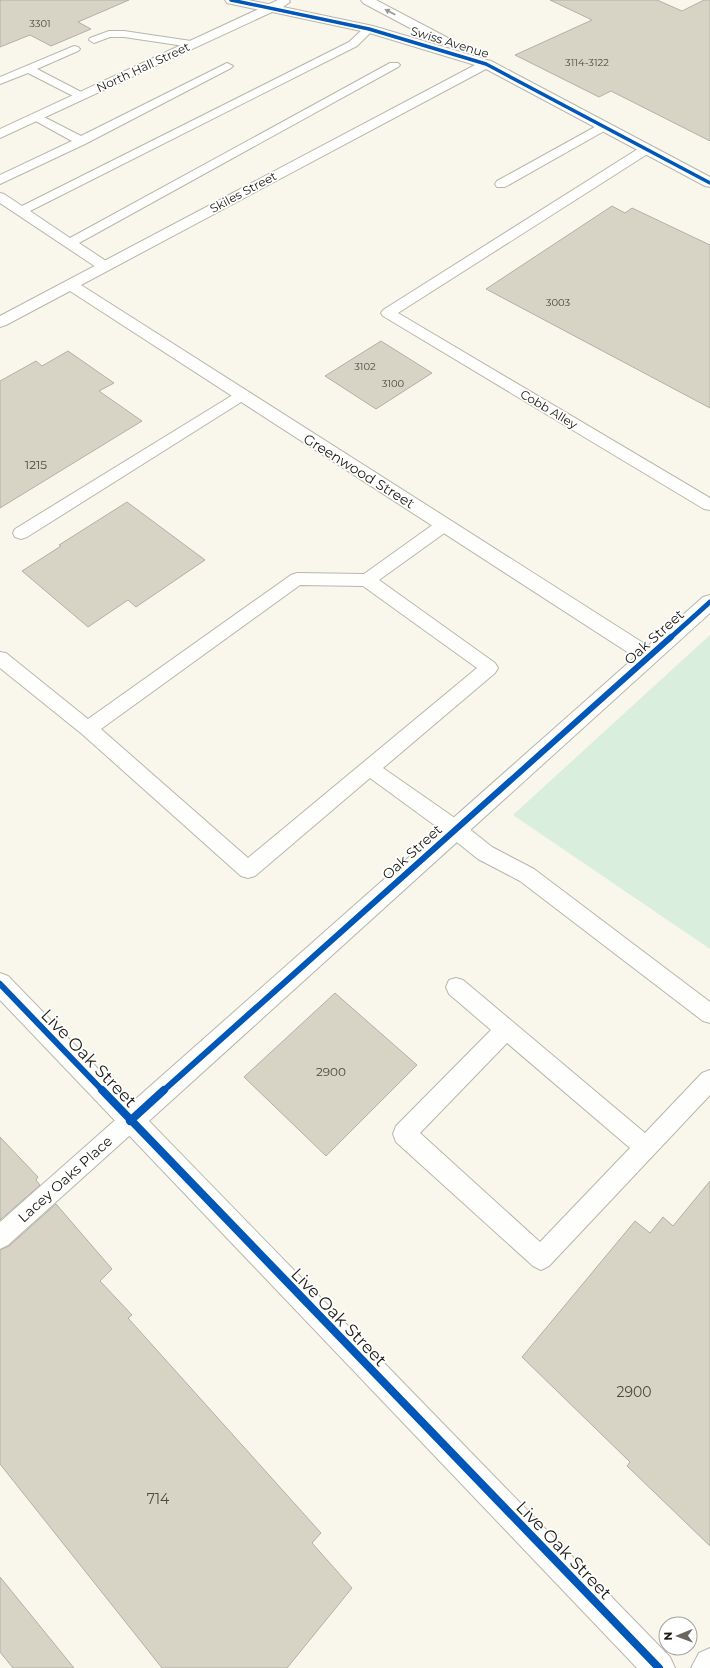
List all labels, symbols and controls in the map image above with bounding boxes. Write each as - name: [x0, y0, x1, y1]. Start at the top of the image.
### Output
- one-way arrow: [384, 9, 395, 15]
- house number: 3301: [29, 17, 51, 30]
- street label: Swiss Avenue: [409, 23, 491, 61]
- street label: North Hall Street: [94, 39, 192, 95]
- house number: 3114-3122: [565, 56, 609, 69]
- street label: Skiles Street: [207, 168, 279, 216]
- house number: 3003: [546, 296, 571, 309]
- house number: 3102: [354, 360, 376, 373]
- house number: 3100: [382, 377, 405, 390]
- street label: Cobb Alley: [518, 386, 581, 432]
- street label: Greenwood Street: [300, 430, 418, 513]
- house number: 1215: [25, 457, 47, 472]
- street label: Oak Street: [620, 605, 688, 669]
- street label: Oak Street: [378, 820, 446, 884]
- street label: Live Oak Street: [37, 1005, 141, 1111]
- house number: 2900: [316, 1064, 346, 1079]
- street label: Lacey Oaks Place: [14, 1132, 116, 1226]
- street label: Live Oak Street: [287, 1264, 391, 1370]
- house number: 2900: [616, 1383, 652, 1401]
- house number: 714: [147, 1490, 170, 1508]
- street label: Live Oak Street: [512, 1497, 616, 1603]
- north arrow: [658, 1616, 698, 1656]
- text: N: [661, 1632, 675, 1641]

